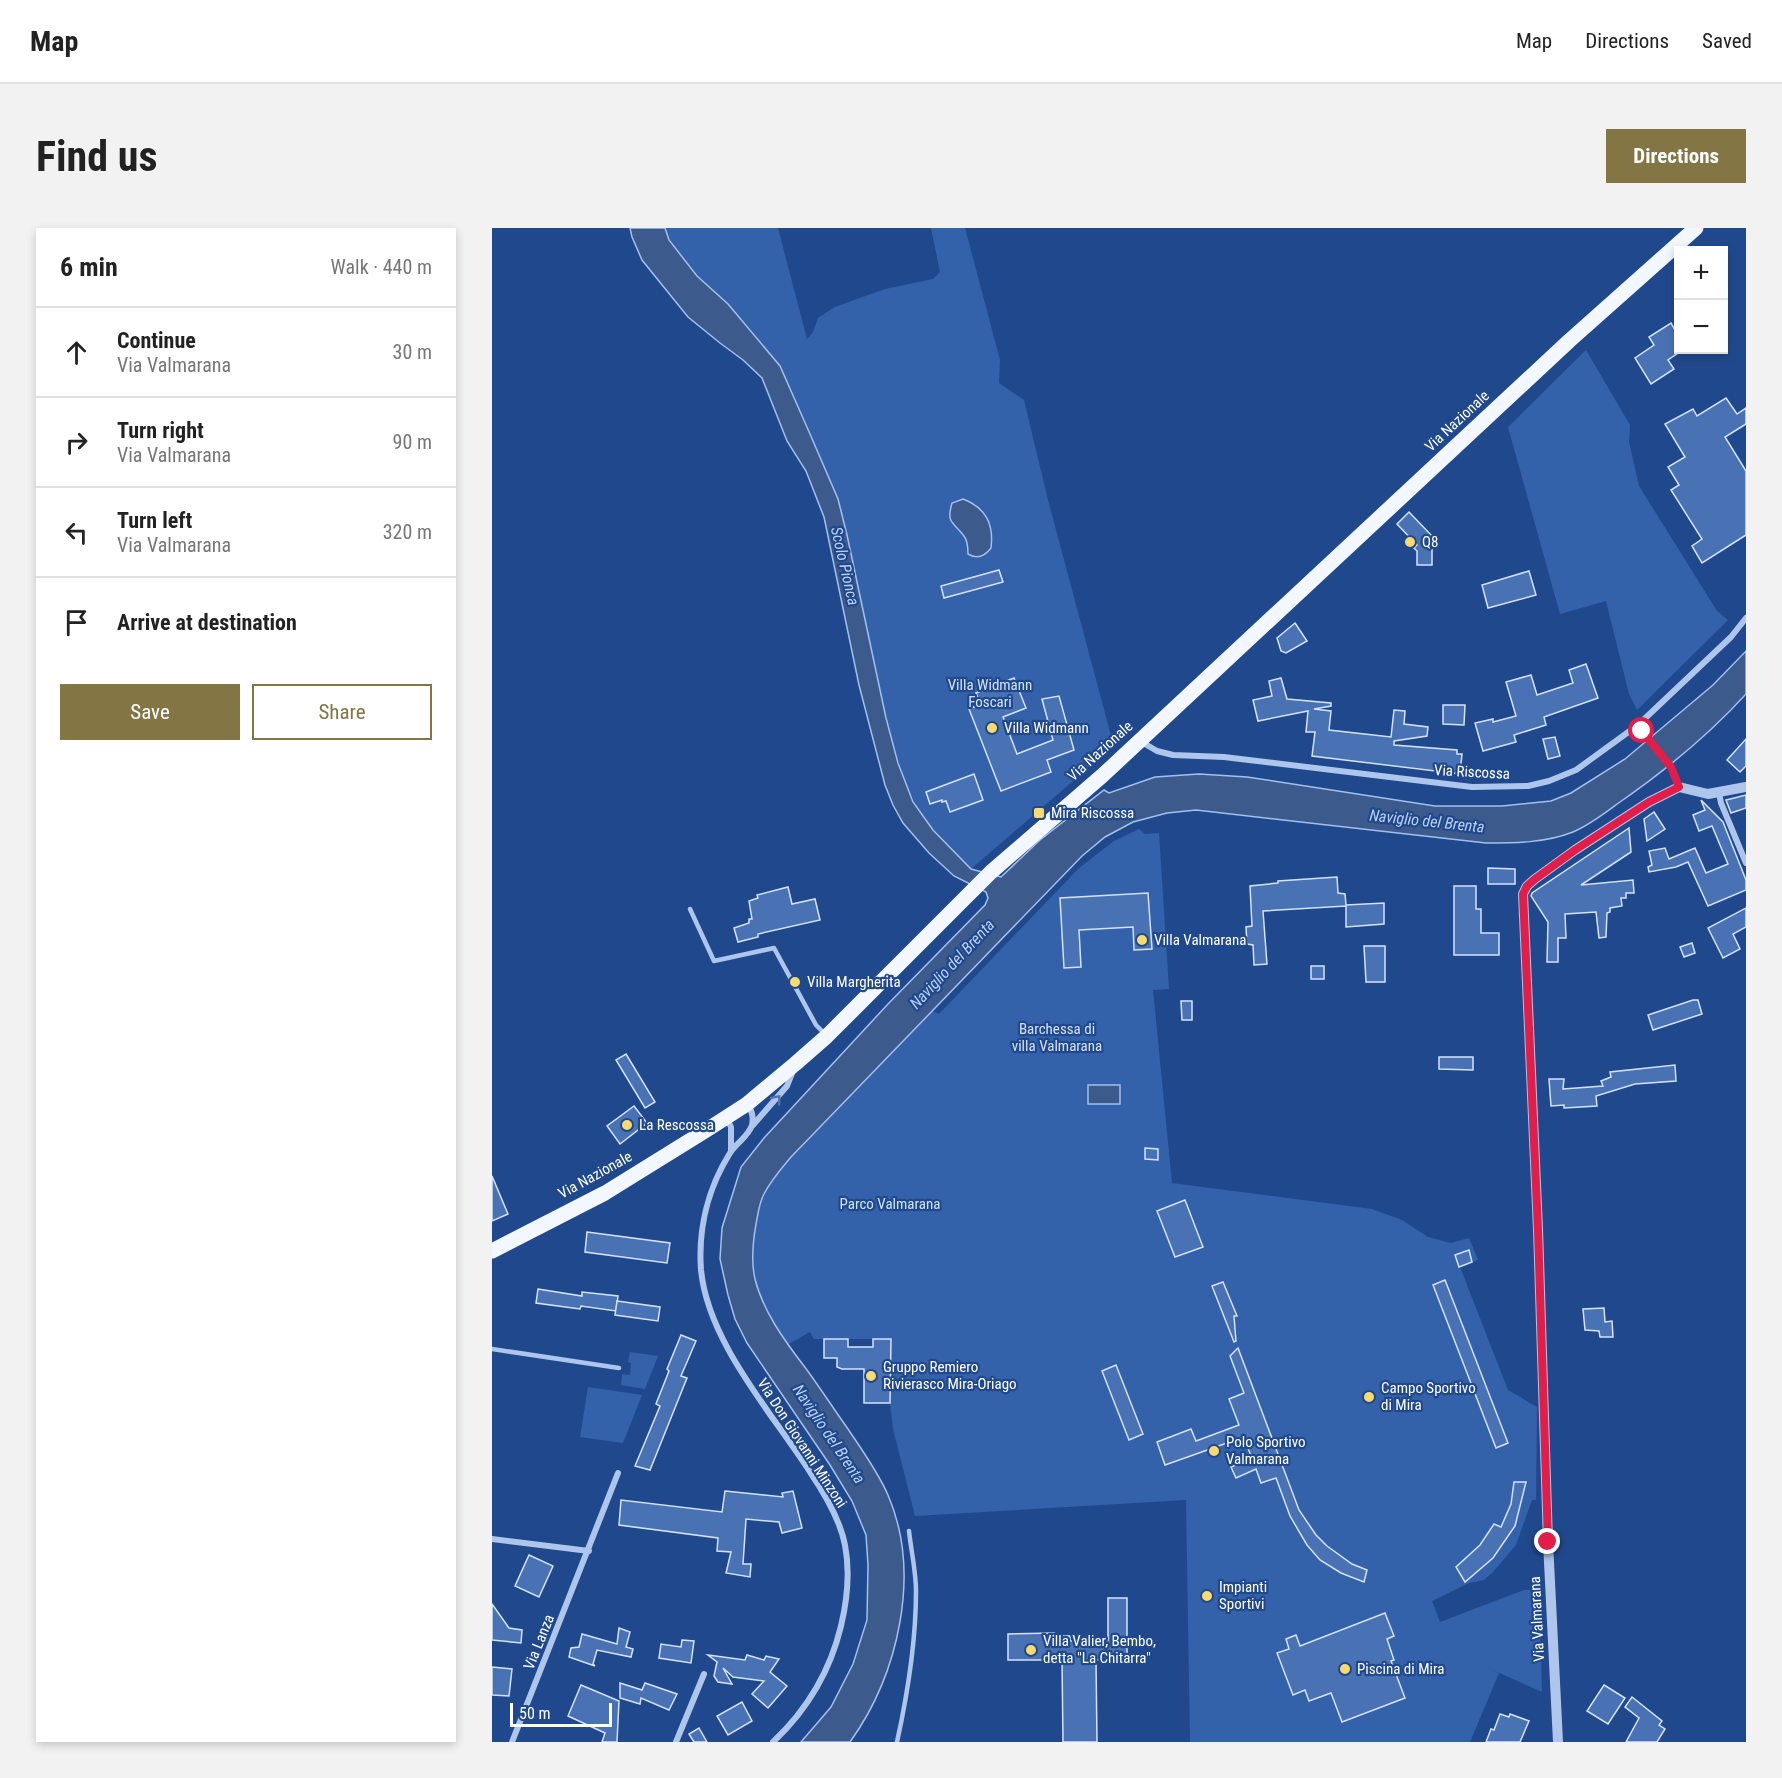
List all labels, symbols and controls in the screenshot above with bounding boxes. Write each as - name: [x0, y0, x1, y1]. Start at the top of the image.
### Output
- text: Map: [30, 25, 78, 58]
- text: Map: [1516, 29, 1552, 53]
- text: Directions: [1585, 29, 1669, 53]
- text: Saved: [1702, 29, 1752, 53]
- button: Directions: [1606, 129, 1746, 183]
- text: Find us: [36, 132, 157, 181]
- map controls: [1674, 246, 1728, 354]
- button: +: [1674, 246, 1728, 300]
- text: 6 min: [60, 252, 118, 282]
- text: Walk · 440 m: [331, 255, 432, 279]
- button: −: [1674, 300, 1728, 354]
- text: Continue: [117, 328, 196, 353]
- icon: ahead: [60, 336, 93, 369]
- text: 30 m: [393, 340, 432, 364]
- text: Via Valmarana: [117, 353, 231, 377]
- street label: Via Nazionale: [1421, 387, 1493, 455]
- text: Turn right: [117, 418, 204, 443]
- icon: right: [60, 426, 93, 459]
- text: 90 m: [393, 430, 432, 454]
- text: Via Valmarana: [117, 443, 231, 467]
- text: Turn left: [117, 508, 192, 533]
- icon: left: [60, 516, 93, 549]
- text: 320 m: [383, 520, 432, 544]
- water label: Scolo Pionca: [827, 525, 863, 607]
- text: Via Valmarana: [117, 533, 231, 557]
- place label: Q8: [1422, 533, 1438, 551]
- marker: Q8: [1403, 535, 1417, 549]
- icon: arrive: [60, 606, 93, 639]
- text: Arrive at destination: [117, 610, 297, 635]
- park label: Villa Widmann Foscari: [948, 676, 1032, 711]
- button: Save: [60, 684, 240, 740]
- button: Share: [252, 684, 432, 740]
- street label: Via Nazionale: [1064, 717, 1136, 785]
- route start: [1628, 717, 1654, 743]
- place label: Villa Widmann: [1004, 719, 1089, 737]
- marker: Villa Widmann: [985, 721, 999, 735]
- street label: Via Riscossa: [1434, 761, 1510, 783]
- place label: Mira Riscossa: [1051, 804, 1134, 822]
- marker: Mira Riscossa: [1032, 806, 1046, 820]
- water label: Naviglio del Brenta: [1369, 806, 1485, 836]
- water label: Naviglio del Brenta: [906, 915, 998, 1013]
- place label: Villa Valmarana: [1154, 931, 1246, 949]
- marker: Villa Valmarana: [1135, 933, 1149, 947]
- place label: Villa Margherita: [807, 973, 901, 991]
- marker: Villa Margherita: [788, 975, 802, 989]
- park label: Barchessa di villa Valmarana: [1012, 1020, 1102, 1055]
- one-way arrow: [769, 1094, 780, 1105]
- place label: La Rescossa: [639, 1116, 714, 1134]
- marker: La Rescossa: [620, 1118, 634, 1132]
- street label: Via Nazionale: [555, 1147, 635, 1203]
- park label: Parco Valmarana: [840, 1195, 940, 1213]
- place label: Gruppo Remiero Rivierasco Mira-Oriago: [883, 1358, 1017, 1393]
- marker: Gruppo Remiero Rivierasco Mira-Oriago: [864, 1369, 878, 1383]
- street label: Via Don Giovanni Minzoni: [753, 1375, 851, 1511]
- place label: Campo Sportivo di Mira: [1381, 1379, 1476, 1414]
- water label: Naviglio del Brenta: [789, 1381, 869, 1487]
- marker: Campo Sportivo di Mira: [1362, 1390, 1376, 1404]
- place label: Polo Sportivo Valmarana: [1226, 1433, 1306, 1468]
- marker: Polo Sportivo Valmarana: [1207, 1444, 1221, 1458]
- route end: [1534, 1528, 1560, 1554]
- street label: Via Valmarana: [1526, 1576, 1548, 1662]
- place label: Impianti Sportivi: [1219, 1578, 1267, 1613]
- marker: Impianti Sportivi: [1200, 1589, 1214, 1603]
- street label: Via Lanza: [520, 1612, 558, 1672]
- place label: Villa Valier, Bembo, detta "La Chitarra": [1043, 1632, 1156, 1667]
- marker: Villa Valier, Bembo, detta "La Chitarra": [1024, 1643, 1038, 1657]
- place label: Piscina di Mira: [1357, 1660, 1444, 1678]
- marker: Piscina di Mira: [1338, 1662, 1352, 1676]
- scale bar: [510, 1700, 612, 1728]
- text: 50 m: [519, 1704, 551, 1723]

